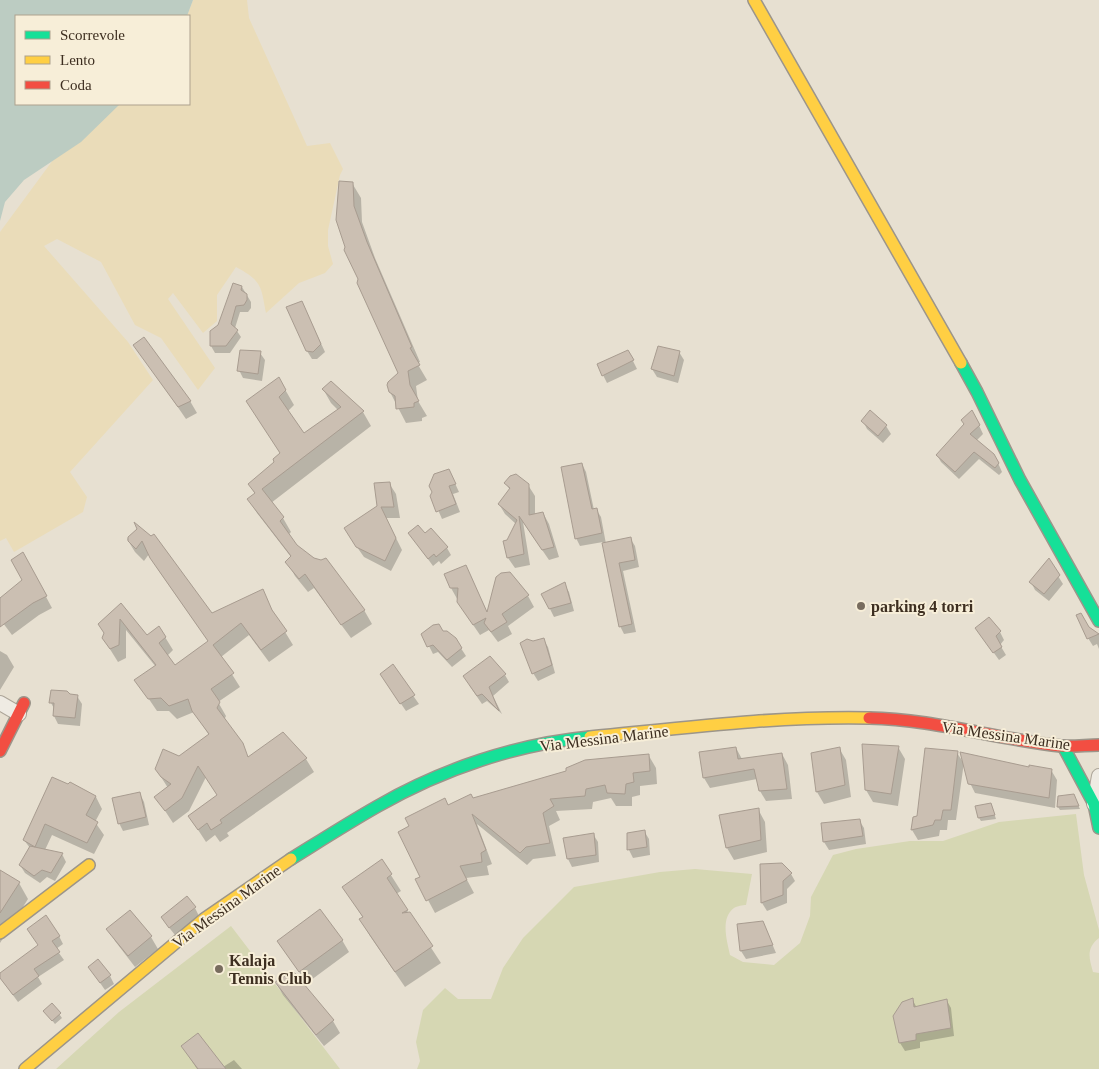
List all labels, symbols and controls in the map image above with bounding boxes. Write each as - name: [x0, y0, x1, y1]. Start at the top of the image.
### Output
- legend: [15, 15, 190, 105]
- text: Scorrevole: [60, 27, 125, 43]
- text: Lento: [60, 52, 95, 68]
- text: Coda: [60, 77, 92, 93]
- place label: parking 4 torri: [871, 598, 974, 616]
- marker: parking 4 torri: [855, 600, 867, 612]
- street label: Via Messina Marine: [941, 718, 1071, 753]
- street label: Via Messina Marine: [539, 722, 669, 755]
- street label: Via Messina Marine: [169, 861, 284, 951]
- place label: Kalaja Tennis Club: [229, 952, 312, 987]
- marker: Kalaja Tennis Club: [213, 963, 225, 975]

